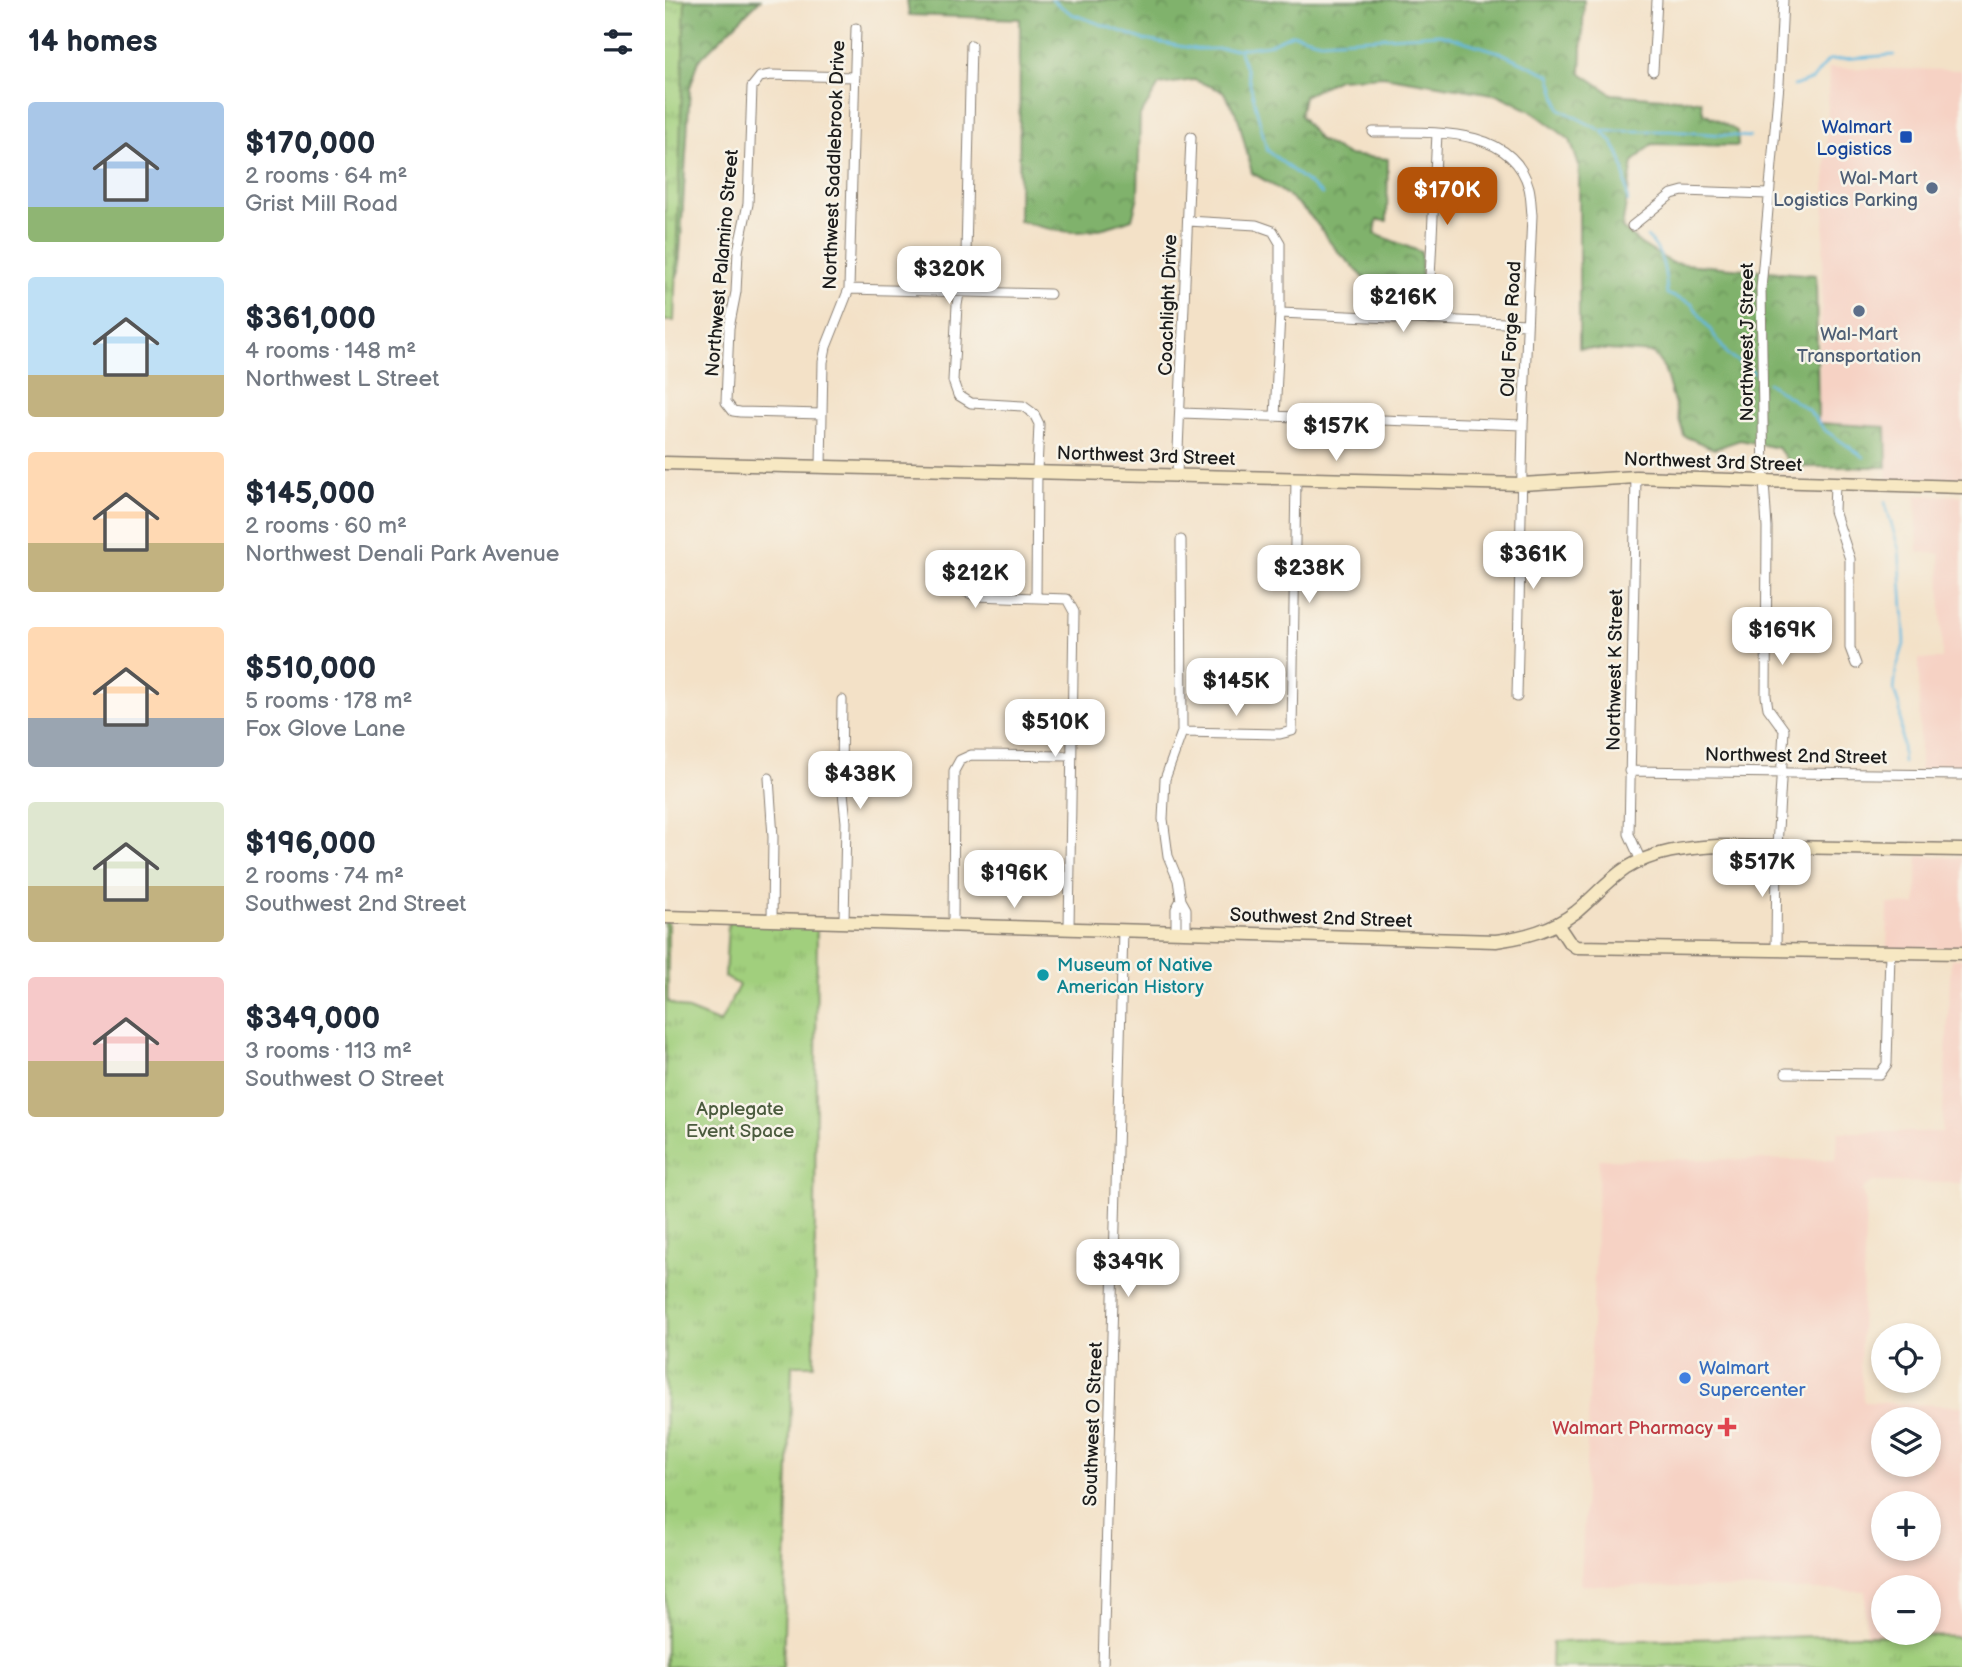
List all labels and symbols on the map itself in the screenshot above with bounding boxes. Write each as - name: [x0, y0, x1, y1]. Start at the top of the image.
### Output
- street label: Northwest Saddlebrook Drive: [819, 40, 850, 290]
- place label: Walmart Logistics: [1816, 116, 1892, 161]
- marker: Walmart Logistics: [1898, 129, 1914, 145]
- street label: Northwest Palamino Street: [701, 148, 744, 378]
- place label: Wal-Mart Logistics Parking: [1773, 167, 1918, 212]
- pin: $170K: [1398, 168, 1496, 227]
- marker: Wal-Mart Logistics Parking: [1924, 180, 1940, 196]
- street label: Coachlight Drive: [1155, 234, 1182, 376]
- pin: $320K: [900, 246, 998, 306]
- street label: Old Forge Road: [1496, 261, 1527, 398]
- street label: Northwest J Street: [1736, 262, 1759, 421]
- pin: $216K: [1354, 274, 1452, 334]
- marker: Wal-Mart Transportation: [1851, 303, 1867, 319]
- place label: Wal-Mart Transportation: [1797, 323, 1921, 368]
- pin: $157K: [1287, 404, 1385, 463]
- street label: Northwest 3rd Street: [1056, 442, 1236, 471]
- street label: Northwest 3rd Street: [1623, 448, 1803, 477]
- pin: $361K: [1484, 532, 1582, 591]
- pin: $238K: [1260, 546, 1358, 605]
- pin: $212K: [926, 550, 1024, 610]
- street label: Northwest K Street: [1603, 589, 1628, 751]
- pin: $169K: [1733, 608, 1831, 667]
- pin: $145K: [1187, 658, 1285, 718]
- pin: $510K: [1006, 700, 1104, 759]
- street label: Northwest 2nd Street: [1705, 743, 1887, 770]
- pin: $438K: [811, 752, 909, 811]
- pin: $517K: [1713, 839, 1811, 899]
- pin: $196K: [965, 850, 1063, 910]
- street label: Southwest 2nd Street: [1229, 904, 1413, 933]
- place label: Museum of Native American History: [1057, 954, 1213, 999]
- marker: Museum of Native American History: [1035, 967, 1051, 983]
- park label: Applegate Event Space: [686, 1098, 794, 1143]
- pin: $349K: [1079, 1240, 1177, 1299]
- street label: Southwest O Street: [1079, 1341, 1108, 1507]
- place label: Walmart Supercenter: [1699, 1357, 1806, 1402]
- marker: Walmart Supercenter: [1677, 1370, 1693, 1386]
- place label: Walmart Pharmacy: [1552, 1417, 1713, 1440]
- marker: Walmart Pharmacy: [1719, 1419, 1735, 1435]

